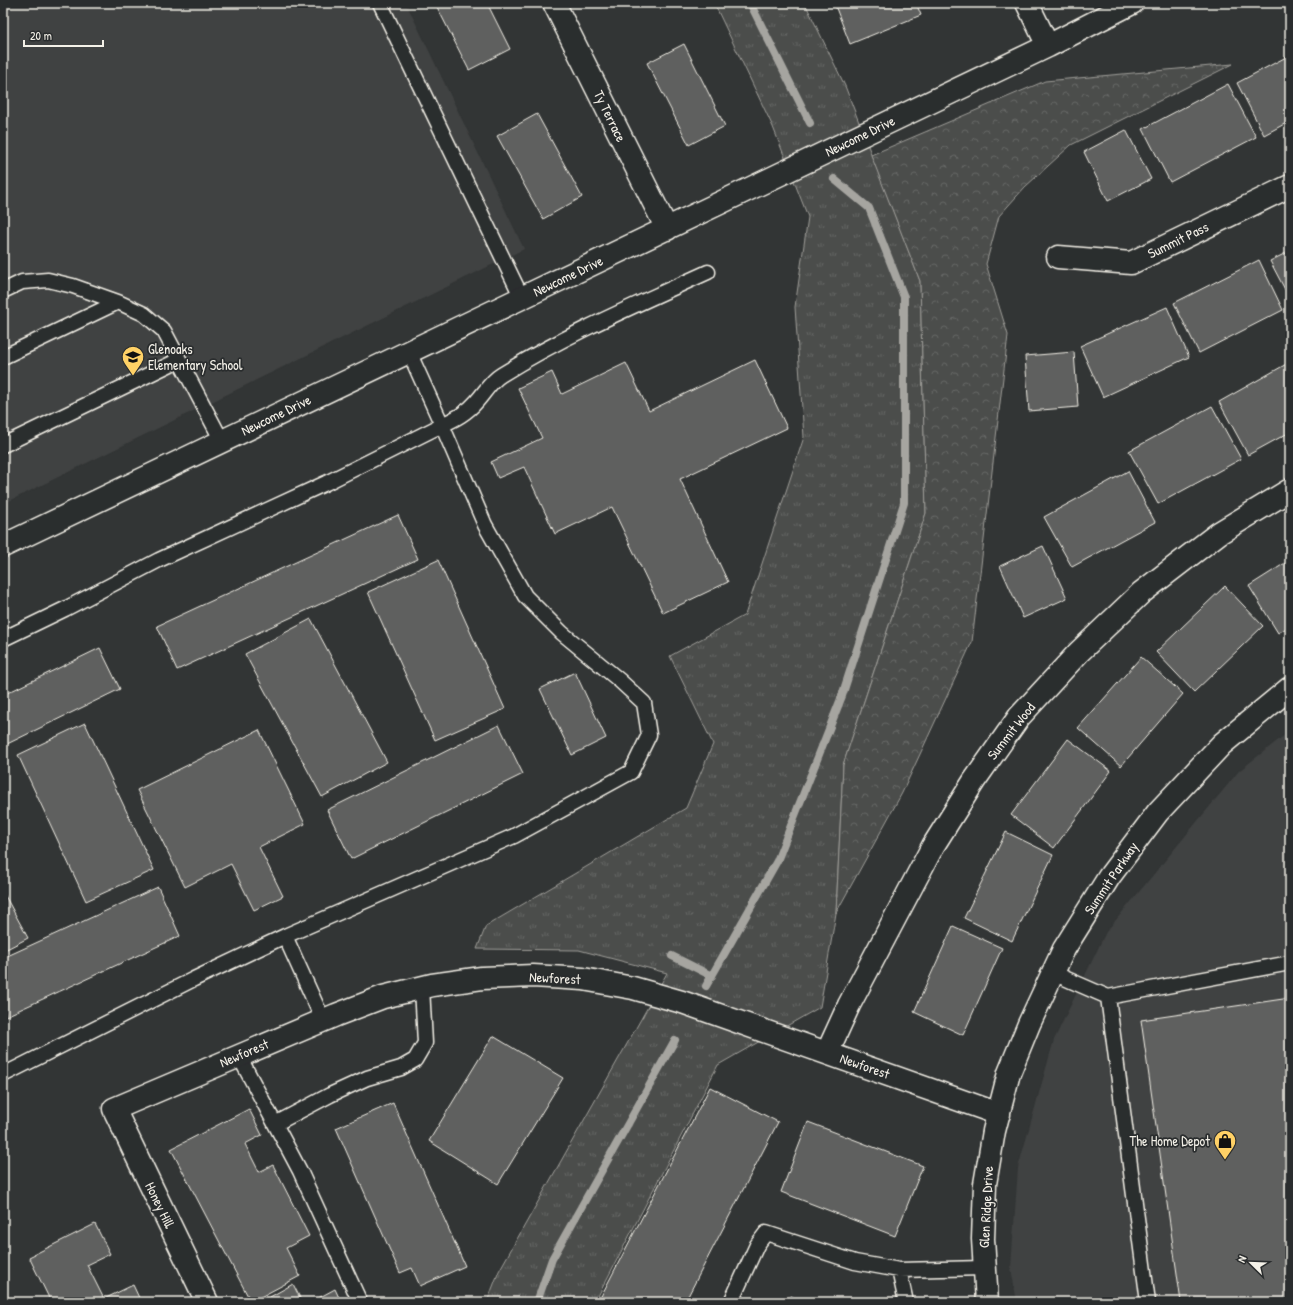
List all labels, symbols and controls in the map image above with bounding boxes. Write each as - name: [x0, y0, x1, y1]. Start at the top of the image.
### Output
- scale bar: [24, 22, 103, 48]
- text: 20 m: [30, 27, 52, 44]
- street label: Ty Terrace: [589, 87, 631, 146]
- street label: Newcome Drive: [822, 110, 898, 161]
- street label: Summit Pass: [1144, 217, 1211, 262]
- street label: Newcome Drive: [530, 250, 606, 301]
- place label: Glenoaks Elementary School: [148, 339, 243, 375]
- school or university icon: Glenoaks Elementary School: [120, 344, 146, 377]
- street label: Newcome Drive: [238, 389, 314, 440]
- street label: Summit Wood: [982, 698, 1039, 763]
- street label: Summit Parkway: [1079, 838, 1143, 918]
- street label: Newforest: [529, 967, 581, 988]
- street label: Newforest: [216, 1034, 271, 1071]
- street label: Newforest: [838, 1048, 893, 1083]
- shop icon: The Home Depot: [1212, 1128, 1238, 1161]
- place label: The Home Depot: [1130, 1131, 1210, 1151]
- street label: Glen Ridge Drive: [974, 1165, 998, 1248]
- street label: Honey Hill: [140, 1179, 180, 1232]
- north arrow: [1231, 1243, 1271, 1283]
- text: N: [1234, 1254, 1249, 1265]

